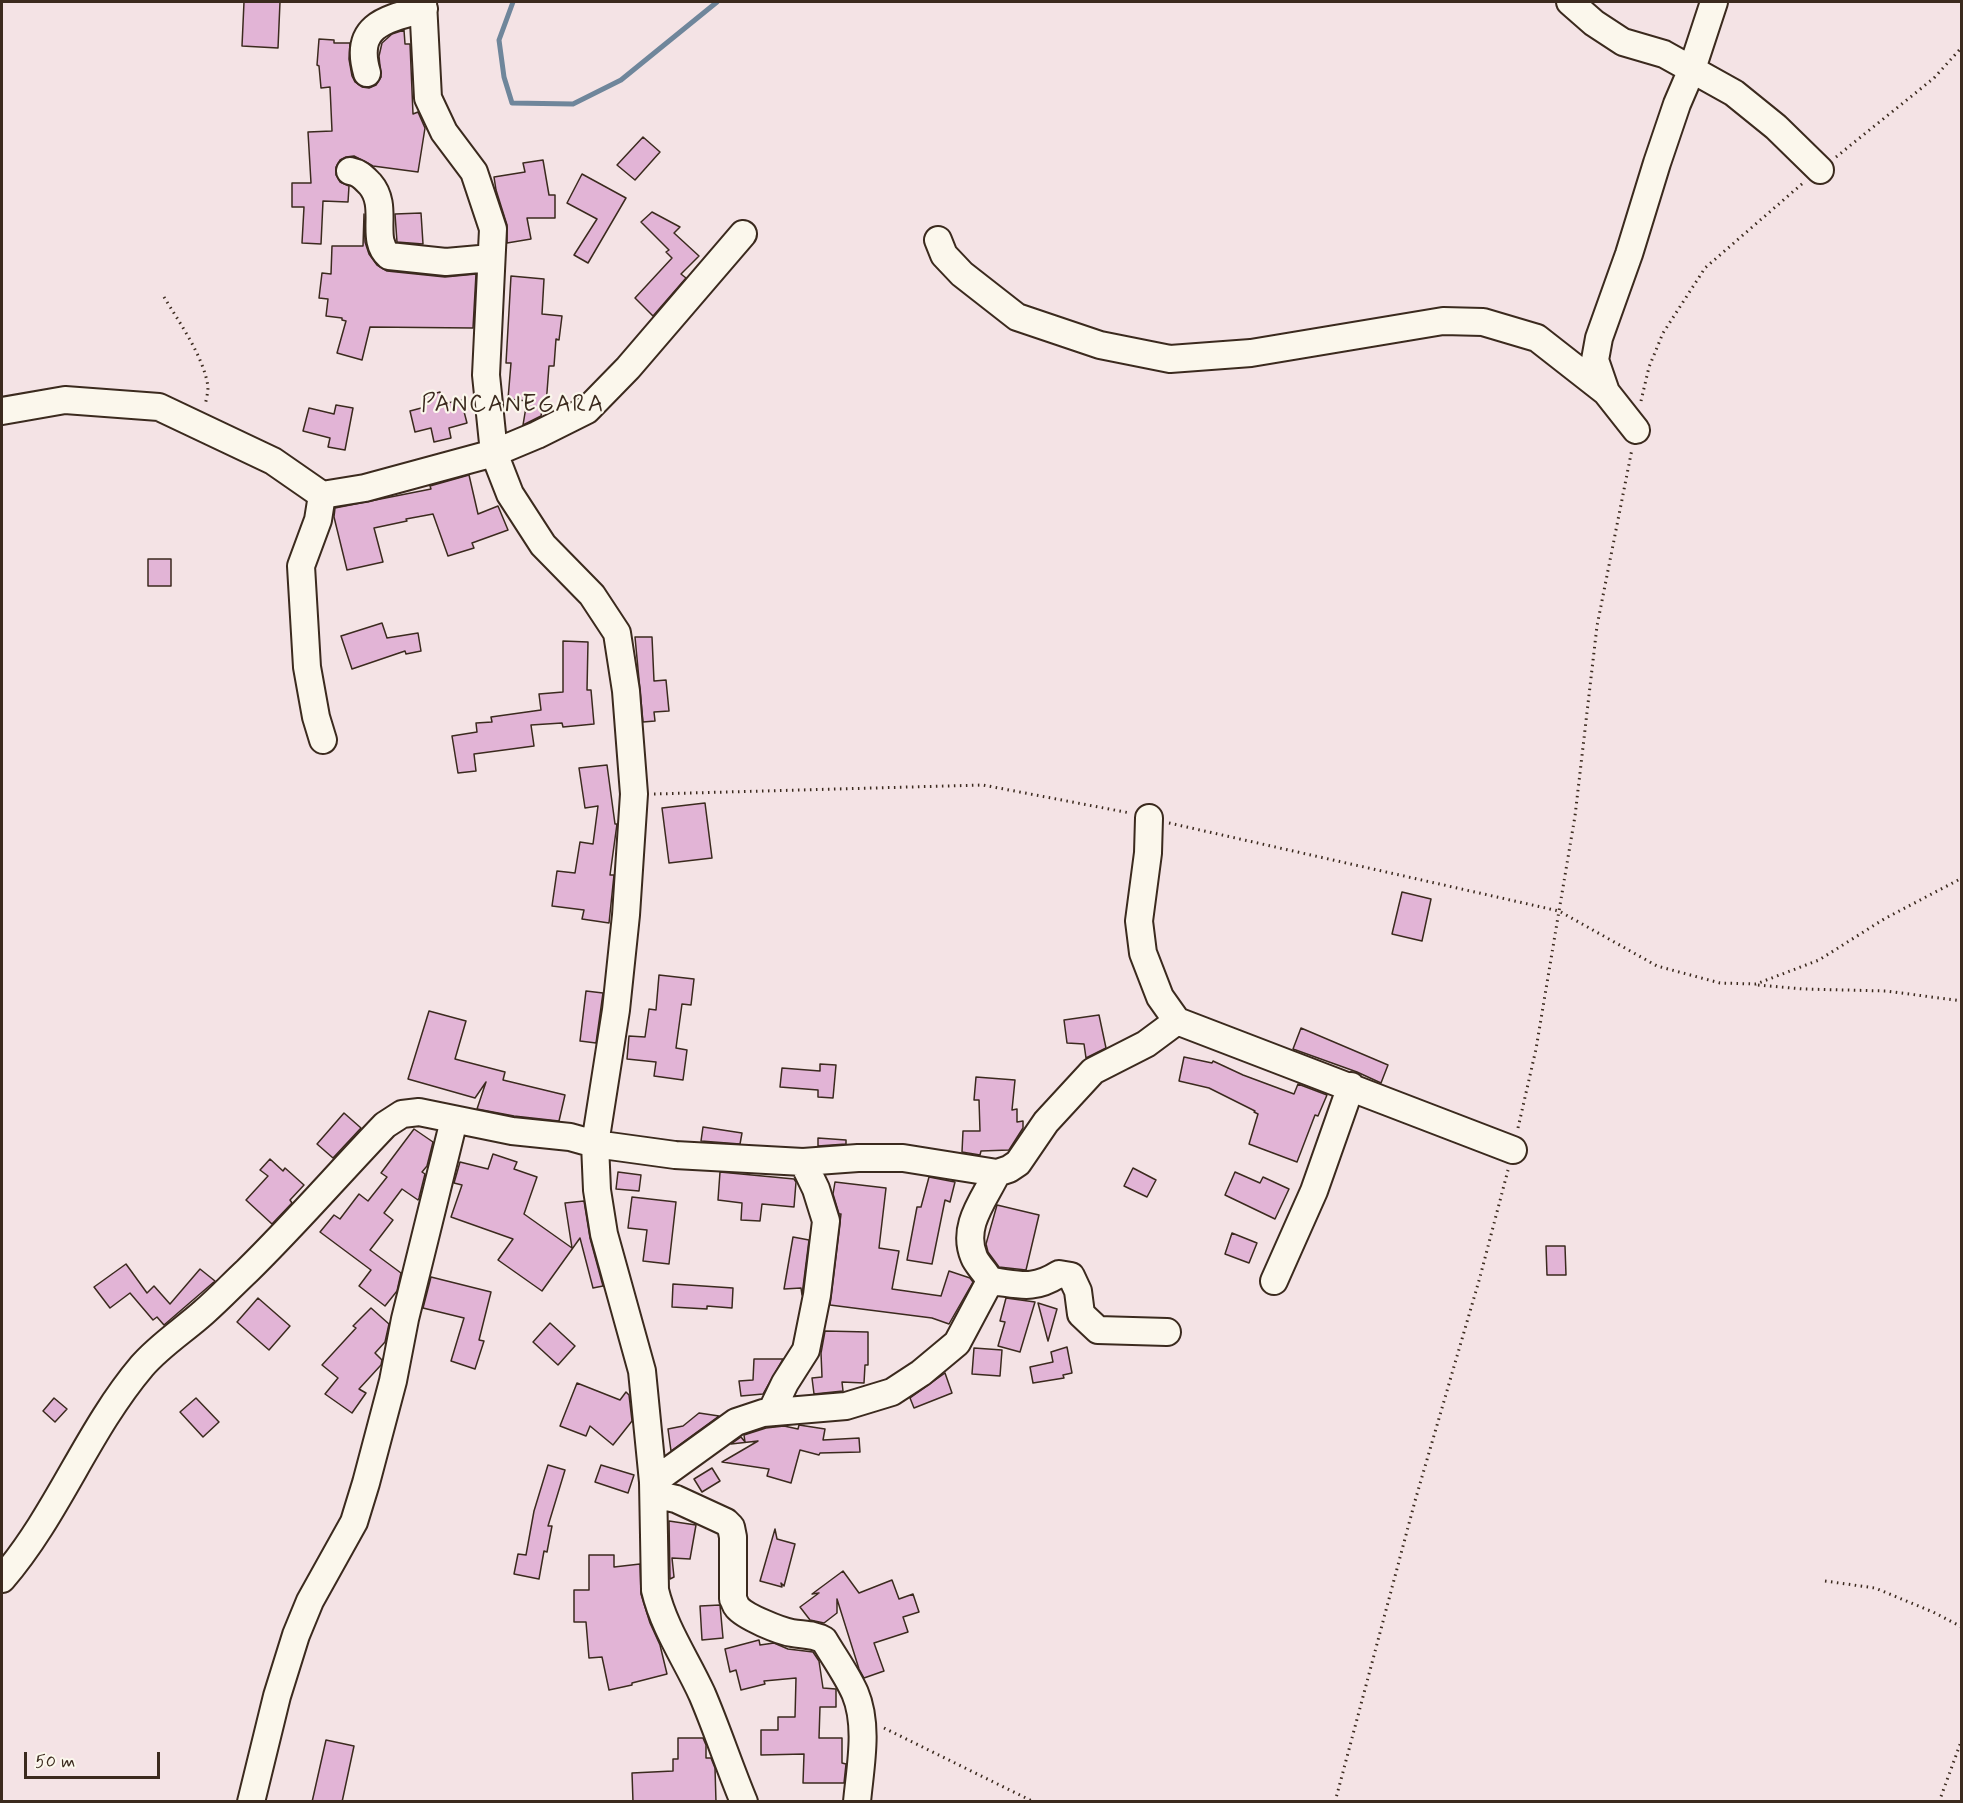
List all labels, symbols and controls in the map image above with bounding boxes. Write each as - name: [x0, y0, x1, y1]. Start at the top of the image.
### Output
- district label: PANCANEGARA: [421, 392, 605, 420]
- scale bar: [27, 1740, 164, 1778]
- text: 50 m: [35, 1750, 75, 1774]

